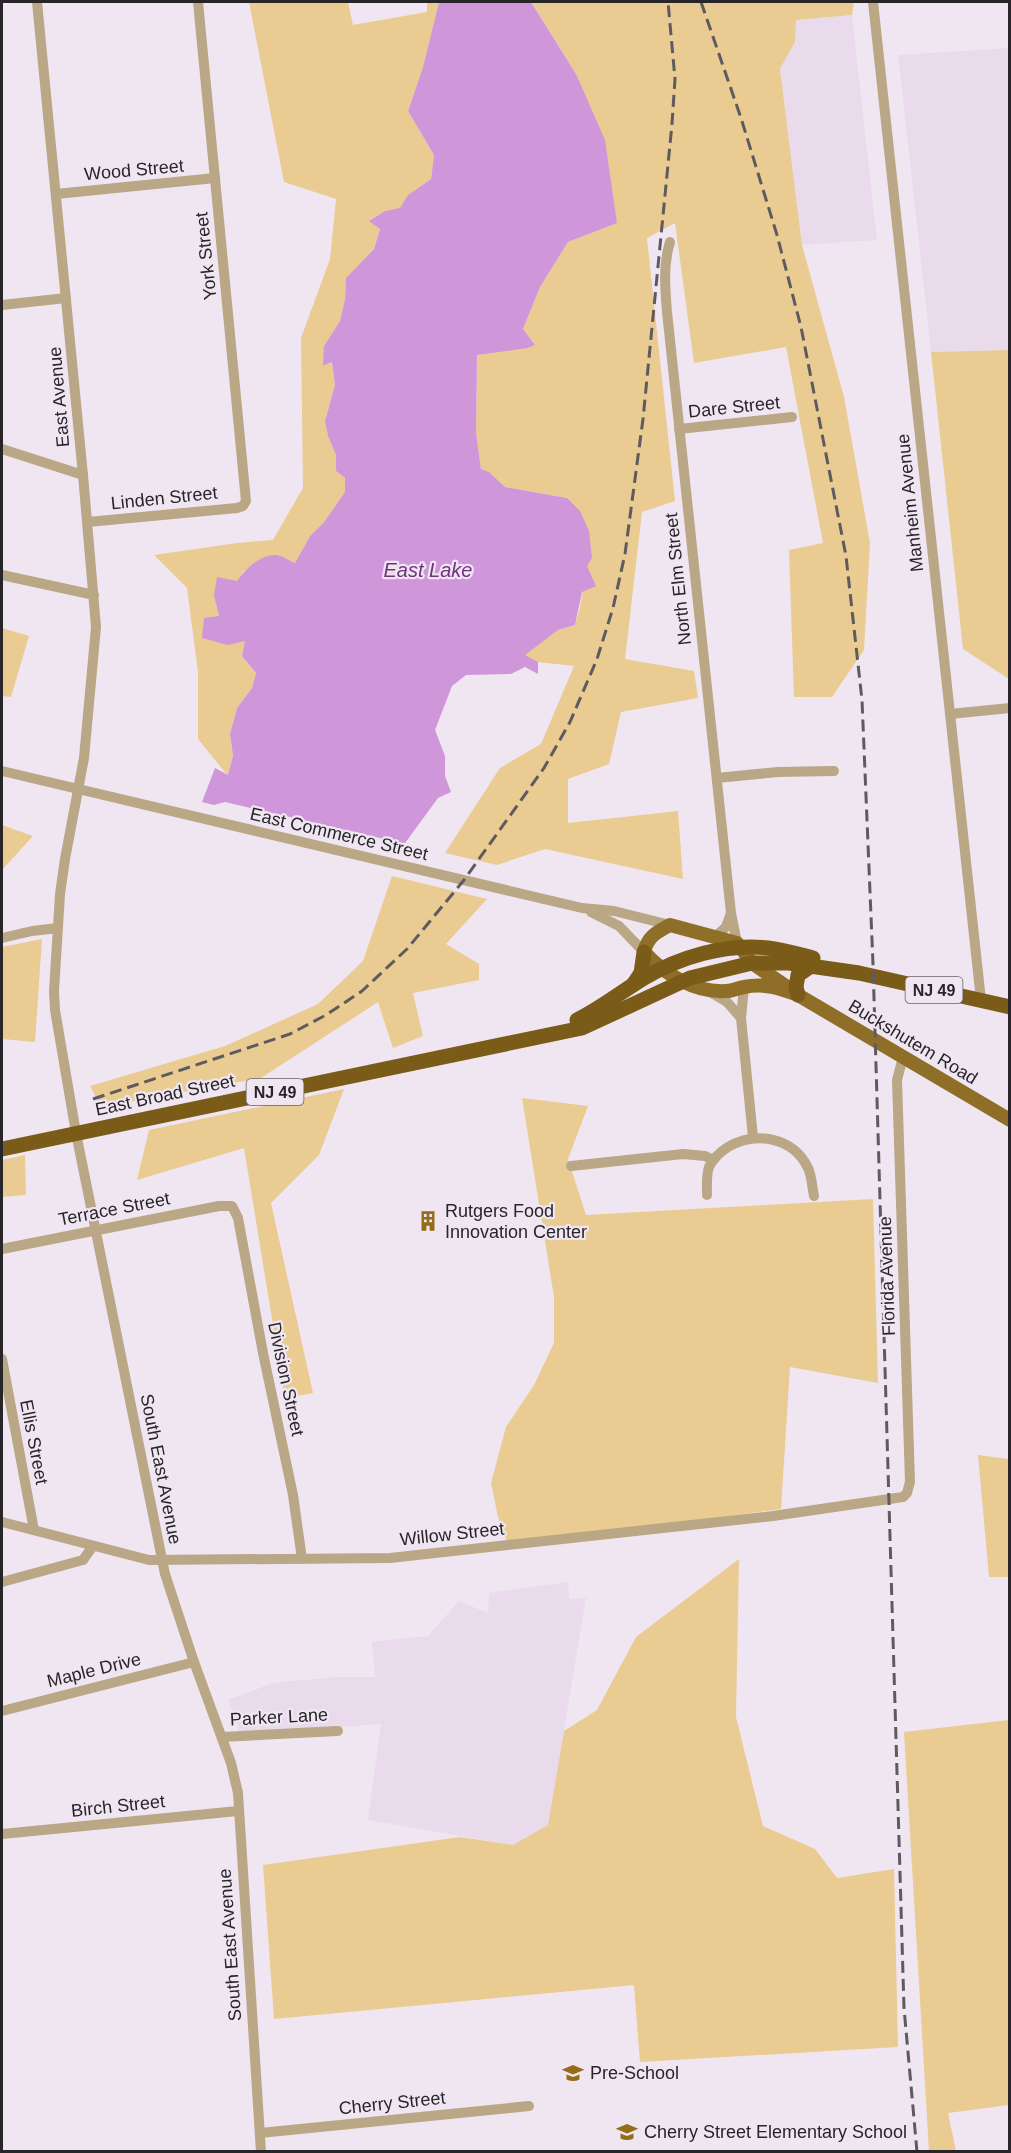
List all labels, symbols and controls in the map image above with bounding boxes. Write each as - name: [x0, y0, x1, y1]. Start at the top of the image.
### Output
- street label: Wood Street: [83, 156, 185, 184]
- street label: York Street: [191, 211, 221, 301]
- street label: East Avenue: [45, 346, 73, 448]
- street label: Dare Street: [687, 392, 781, 422]
- street label: Manheim Avenue: [893, 433, 927, 573]
- street label: Linden Street: [110, 482, 218, 514]
- street label: North Elm Street: [661, 512, 695, 646]
- water label: East Lake: [384, 559, 472, 581]
- street label: East Commerce Street: [248, 804, 430, 864]
- road number: NJ 49: [906, 977, 962, 1003]
- street label: Buckshutem Road: [845, 996, 981, 1088]
- street label: East Broad Street: [93, 1070, 237, 1120]
- road number: NJ 49: [246, 1079, 304, 1105]
- street label: Terrace Street: [57, 1188, 171, 1230]
- place label: Rutgers Food Innovation Center: [445, 1201, 587, 1242]
- building icon: Rutgers Food Innovation Center: [416, 1209, 440, 1233]
- street label: Florida Avenue: [875, 1216, 899, 1336]
- street label: Division Street: [264, 1320, 308, 1438]
- street label: South East Avenue: [137, 1392, 185, 1546]
- street label: Ellis Street: [16, 1398, 52, 1486]
- street label: Willow Street: [399, 1519, 505, 1549]
- street label: Maple Drive: [45, 1649, 143, 1691]
- street label: Parker Lane: [230, 1704, 328, 1730]
- street label: Birch Street: [70, 1791, 166, 1821]
- street label: South East Avenue: [215, 1868, 245, 2022]
- school or university icon: Pre-School: [561, 2061, 585, 2085]
- place label: Pre-School: [590, 2063, 679, 2083]
- street label: Cherry Street: [338, 2087, 446, 2119]
- school or university icon: Cherry Street Elementary School: [615, 2120, 639, 2144]
- place label: Cherry Street Elementary School: [644, 2122, 907, 2142]

